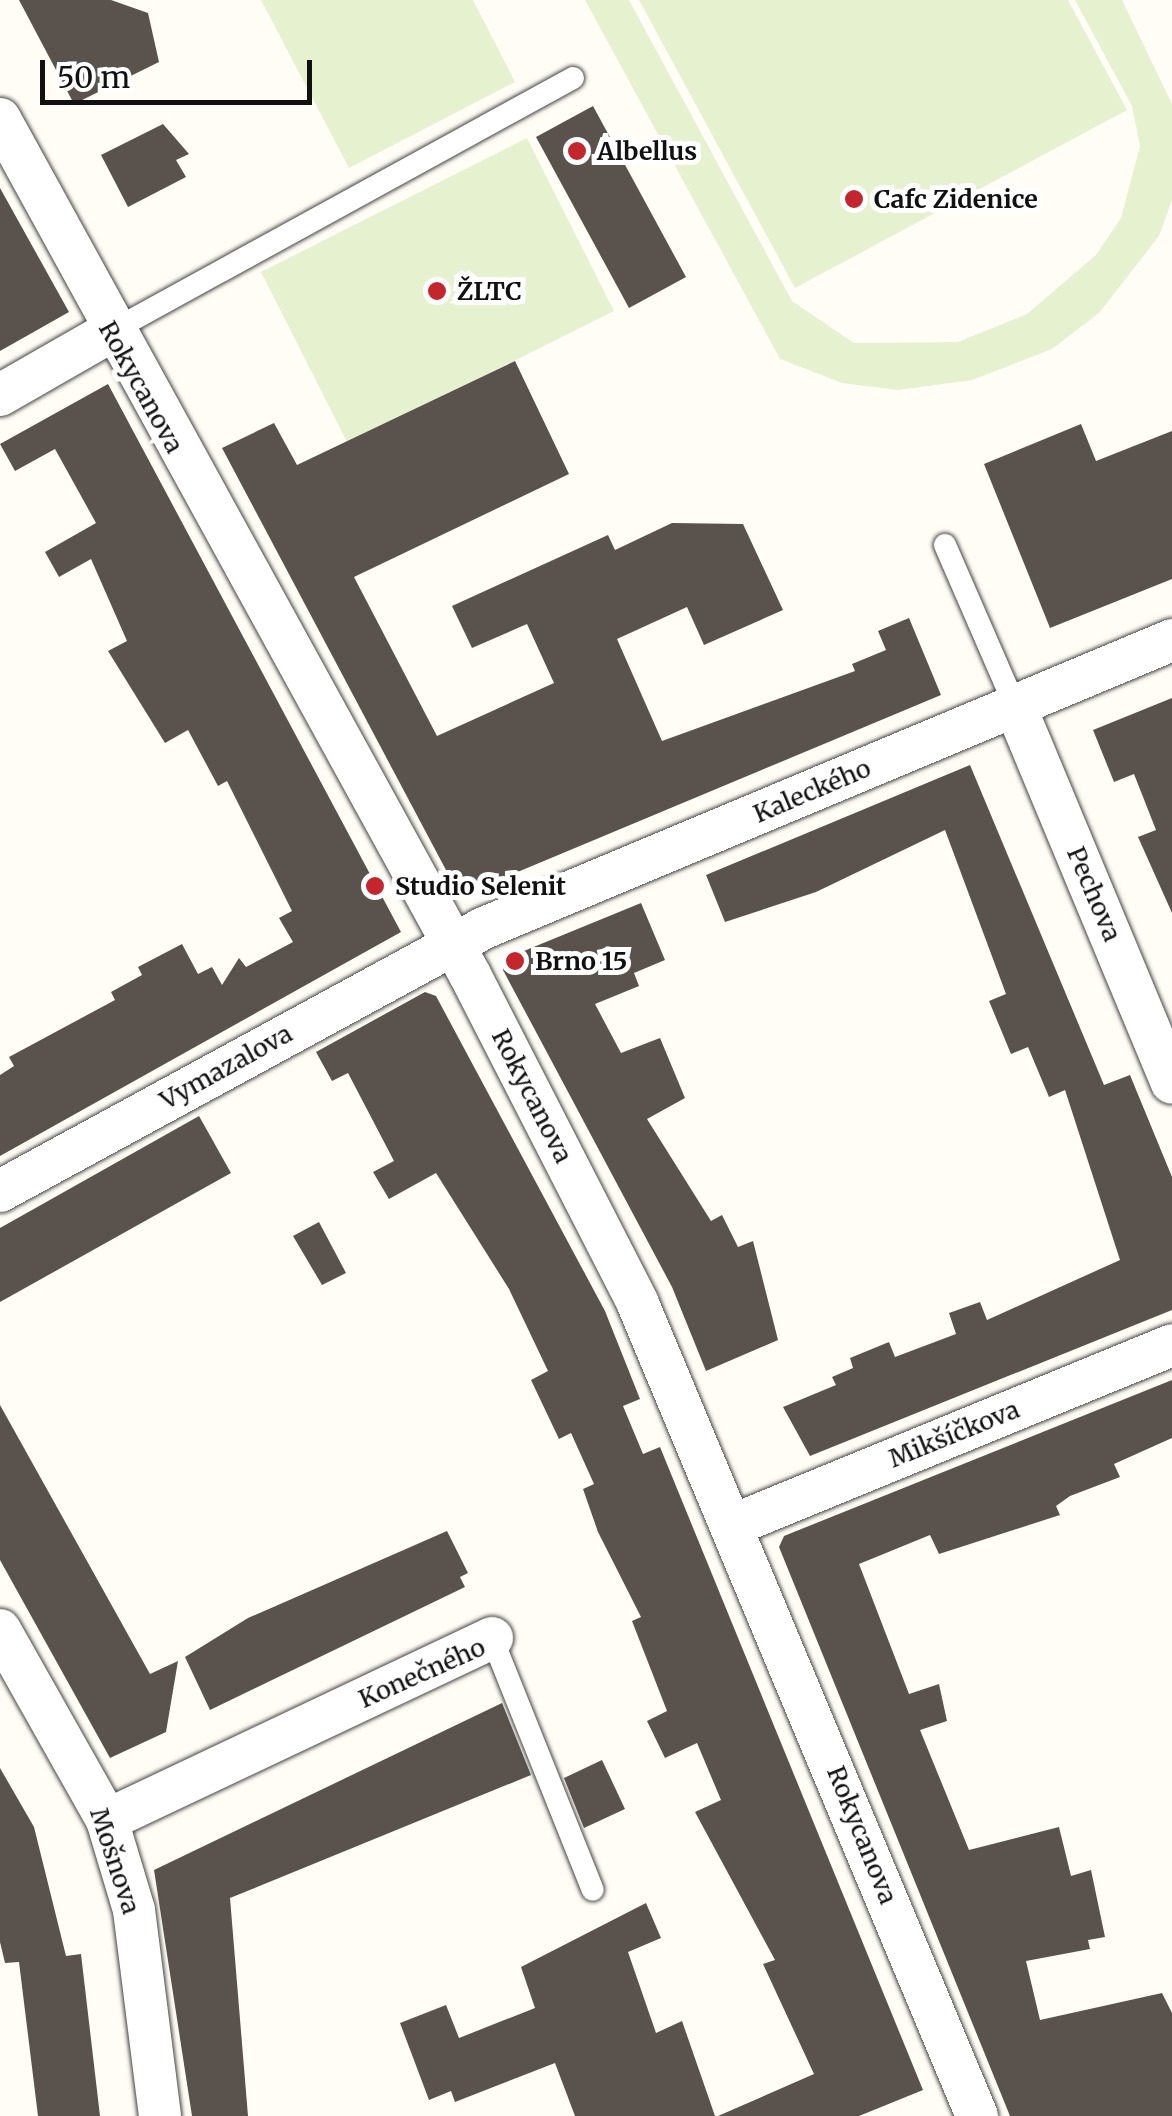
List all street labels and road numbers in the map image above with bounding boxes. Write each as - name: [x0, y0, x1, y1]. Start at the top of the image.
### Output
- street label: Rokycanova: [92, 316, 190, 458]
- street label: Kaleckého: [749, 753, 875, 829]
- street label: Pechova: [1061, 842, 1127, 946]
- street label: Vymazalova: [155, 1018, 297, 1116]
- street label: Rokycanova: [485, 1024, 579, 1168]
- street label: Mikšíčkova: [884, 1394, 1024, 1474]
- street label: Konečného: [354, 1632, 490, 1714]
- street label: Rokycanova: [821, 1762, 903, 1908]
- street label: Mošnova: [84, 1804, 146, 1918]

